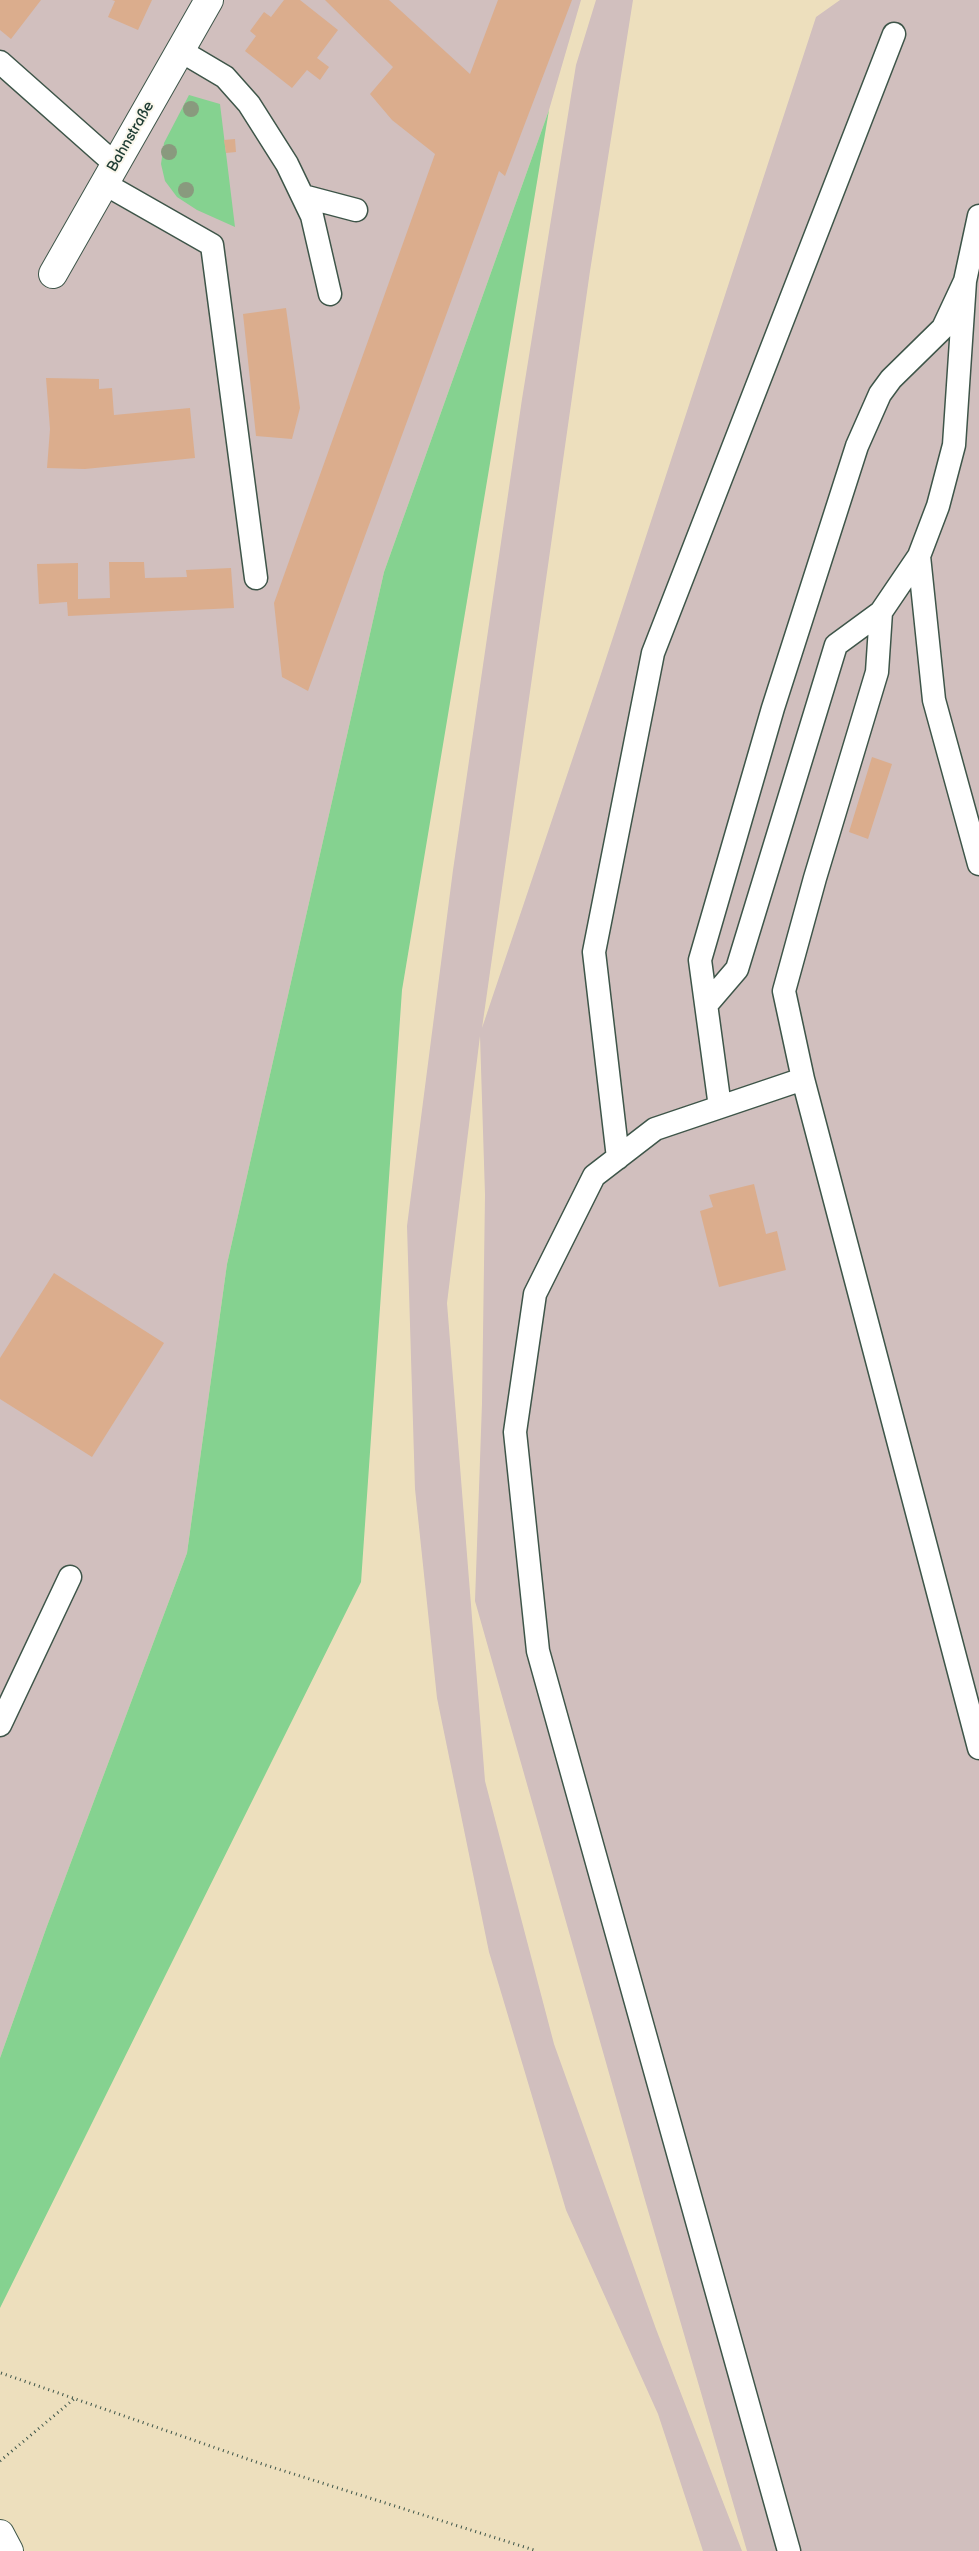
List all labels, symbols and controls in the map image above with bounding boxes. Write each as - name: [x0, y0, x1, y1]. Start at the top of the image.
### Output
- street label: Bahnstraße: [104, 99, 158, 175]

